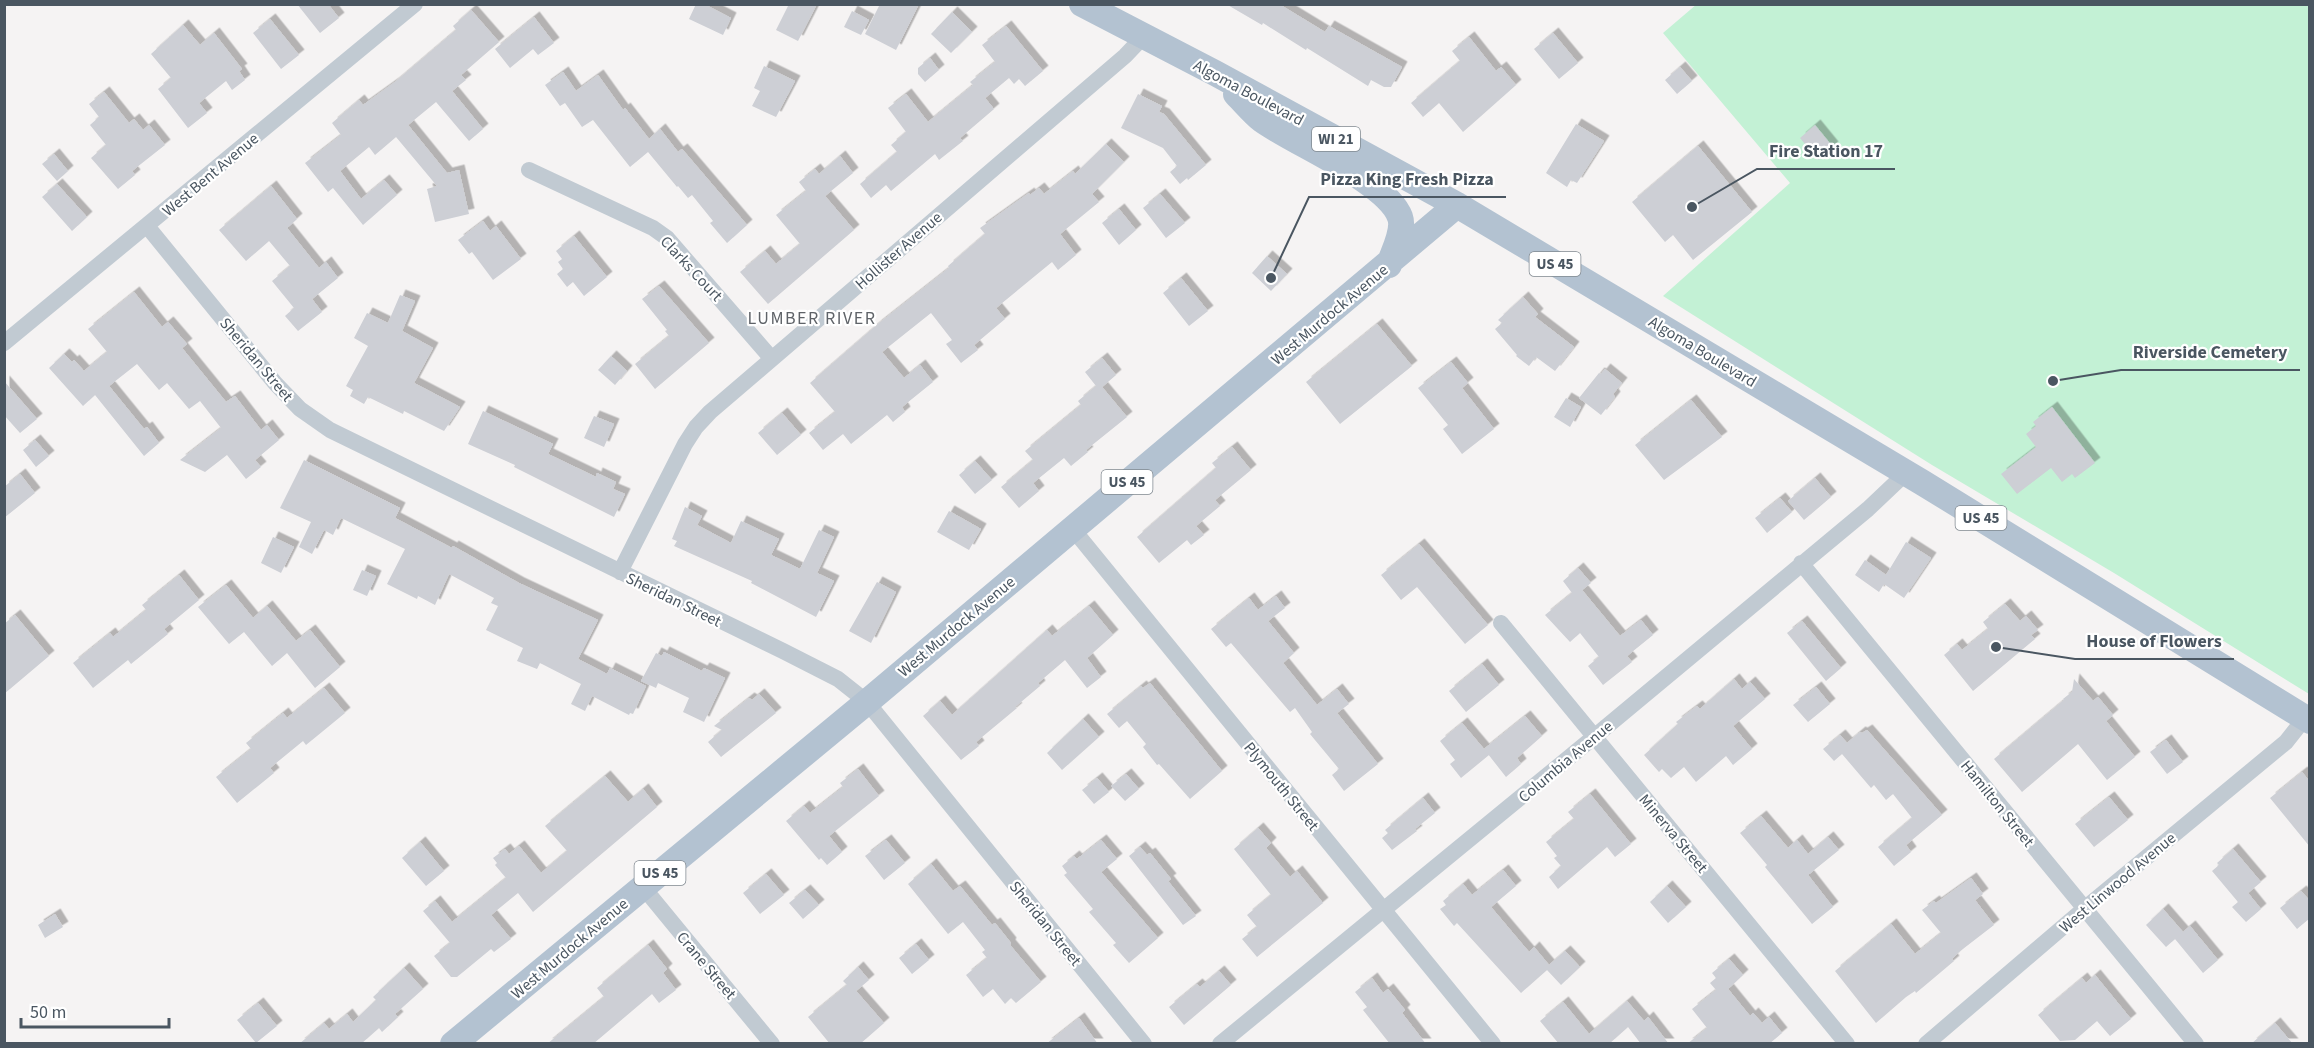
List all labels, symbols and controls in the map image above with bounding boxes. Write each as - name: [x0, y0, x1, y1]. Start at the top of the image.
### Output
- street label: Algoma Boulevard: [1189, 54, 1308, 131]
- road number: WI 21: [1312, 127, 1360, 151]
- street label: West Bent Avenue: [158, 128, 264, 222]
- callout: Fire Station 17: [1757, 133, 1895, 169]
- text: Fire Station 17: [1769, 139, 1883, 164]
- callout: Pizza King Fresh Pizza: [1309, 161, 1506, 197]
- text: Pizza King Fresh Pizza: [1320, 167, 1494, 192]
- street label: Hollister Avenue: [850, 207, 947, 295]
- street label: Clarks Court: [655, 231, 728, 307]
- road number: US 45: [1530, 252, 1580, 276]
- street label: West Murdock Avenue: [1266, 259, 1393, 370]
- district label: LUMBER RIVER: [748, 306, 876, 331]
- street label: Algoma Boulevard: [1644, 311, 1761, 393]
- street label: Sheridan Street: [214, 313, 298, 407]
- callout: Riverside Cemetery: [2121, 334, 2300, 370]
- text: Riverside Cemetery: [2133, 340, 2288, 365]
- road number: US 45: [1102, 470, 1152, 494]
- road number: US 45: [1956, 506, 2006, 530]
- street label: Sheridan Street: [622, 567, 725, 633]
- street label: West Murdock Avenue: [893, 571, 1020, 682]
- callout: House of Flowers: [2075, 623, 2234, 659]
- text: House of Flowers: [2086, 629, 2222, 654]
- street label: Columbia Avenue: [1514, 716, 1618, 808]
- street label: Plymouth Street: [1238, 737, 1324, 836]
- street label: Hamilton Street: [1955, 756, 2039, 852]
- street label: Minerva Street: [1634, 790, 1713, 878]
- street label: West Linwood Avenue: [2055, 827, 2181, 938]
- road number: US 45: [634, 861, 686, 885]
- street label: Sheridan Street: [1004, 876, 1087, 971]
- street label: West Murdock Avenue: [506, 893, 633, 1004]
- street label: Crane Street: [671, 927, 742, 1005]
- scale bar: [21, 991, 170, 1029]
- text: 50 m: [30, 1000, 66, 1025]

